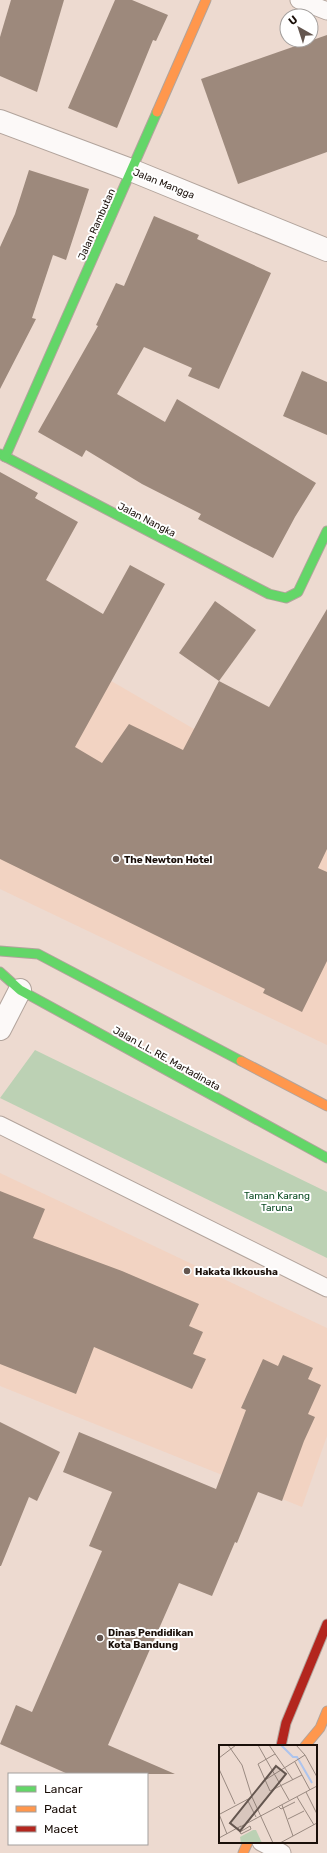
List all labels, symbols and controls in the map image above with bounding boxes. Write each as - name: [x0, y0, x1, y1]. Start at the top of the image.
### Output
- north arrow: [279, 8, 319, 48]
- text: U: [286, 13, 300, 28]
- street label: Jalan Mangga: [131, 166, 196, 202]
- street label: Jalan Rambutan: [76, 187, 118, 262]
- street label: Jalan Nangka: [116, 500, 177, 540]
- marker: The Newton Hotel: [111, 854, 121, 864]
- place label: The Newton Hotel: [124, 854, 213, 866]
- street label: Jalan L.L. RE. Martadinata: [111, 1024, 222, 1093]
- park label: Taman Karang Taruna: [244, 1190, 310, 1214]
- marker: Hakata Ikkousha: [182, 1266, 192, 1276]
- place label: Hakata Ikkousha: [195, 1266, 278, 1278]
- place label: Dinas Pendidikan Kota Bandung: [108, 1627, 194, 1651]
- marker: Dinas Pendidikan Kota Bandung: [95, 1633, 105, 1643]
- inset map: [219, 1745, 317, 1843]
- legend: [8, 1773, 148, 1845]
- text: Lancar: [44, 1782, 83, 1796]
- text: Padat: [44, 1802, 77, 1816]
- text: Macet: [44, 1822, 78, 1836]

